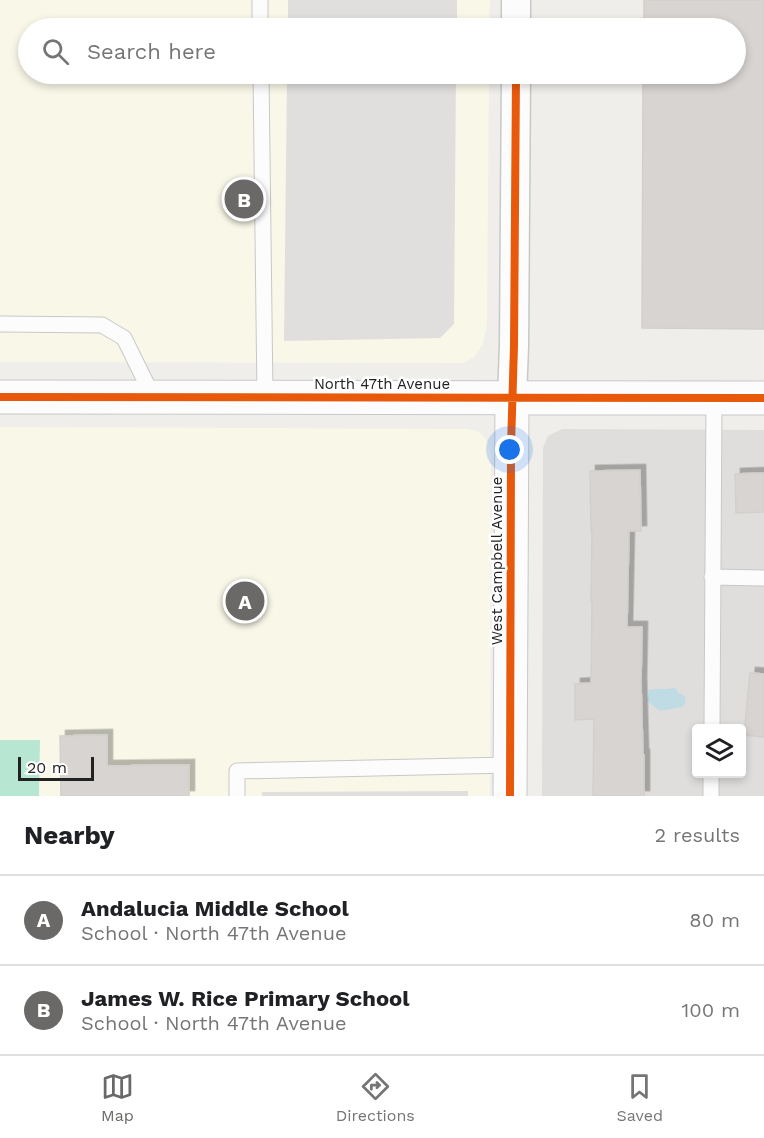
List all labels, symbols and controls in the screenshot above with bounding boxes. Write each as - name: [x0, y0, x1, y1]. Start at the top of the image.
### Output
- search box: [18, 18, 746, 84]
- icon: search: [39, 35, 72, 68]
- text: Search here: [87, 39, 216, 64]
- pin: B: [224, 176, 264, 222]
- street label: North 47th Avenue: [314, 375, 450, 393]
- your location: [495, 435, 524, 464]
- street label: West Campbell Avenue: [488, 477, 506, 645]
- pin: A: [226, 578, 264, 624]
- map controls: [692, 724, 746, 778]
- button: layers: [692, 724, 746, 778]
- scale bar: [18, 754, 94, 782]
- text: 20 m: [27, 758, 67, 777]
- text: Nearby: [24, 820, 115, 850]
- text: 2 results: [655, 823, 740, 847]
- text: Andalucia Middle School: [81, 896, 349, 921]
- text: A: [37, 908, 50, 932]
- text: 80 m: [689, 908, 740, 932]
- text: School · North 47th Avenue: [81, 921, 347, 945]
- text: James W. Rice Primary School: [81, 986, 409, 1011]
- text: B: [37, 998, 50, 1022]
- text: 100 m: [681, 998, 740, 1022]
- text: School · North 47th Avenue: [81, 1011, 347, 1035]
- tab: Map: [101, 1070, 134, 1125]
- tab: Directions: [336, 1070, 415, 1125]
- tab: Saved: [617, 1070, 663, 1125]

